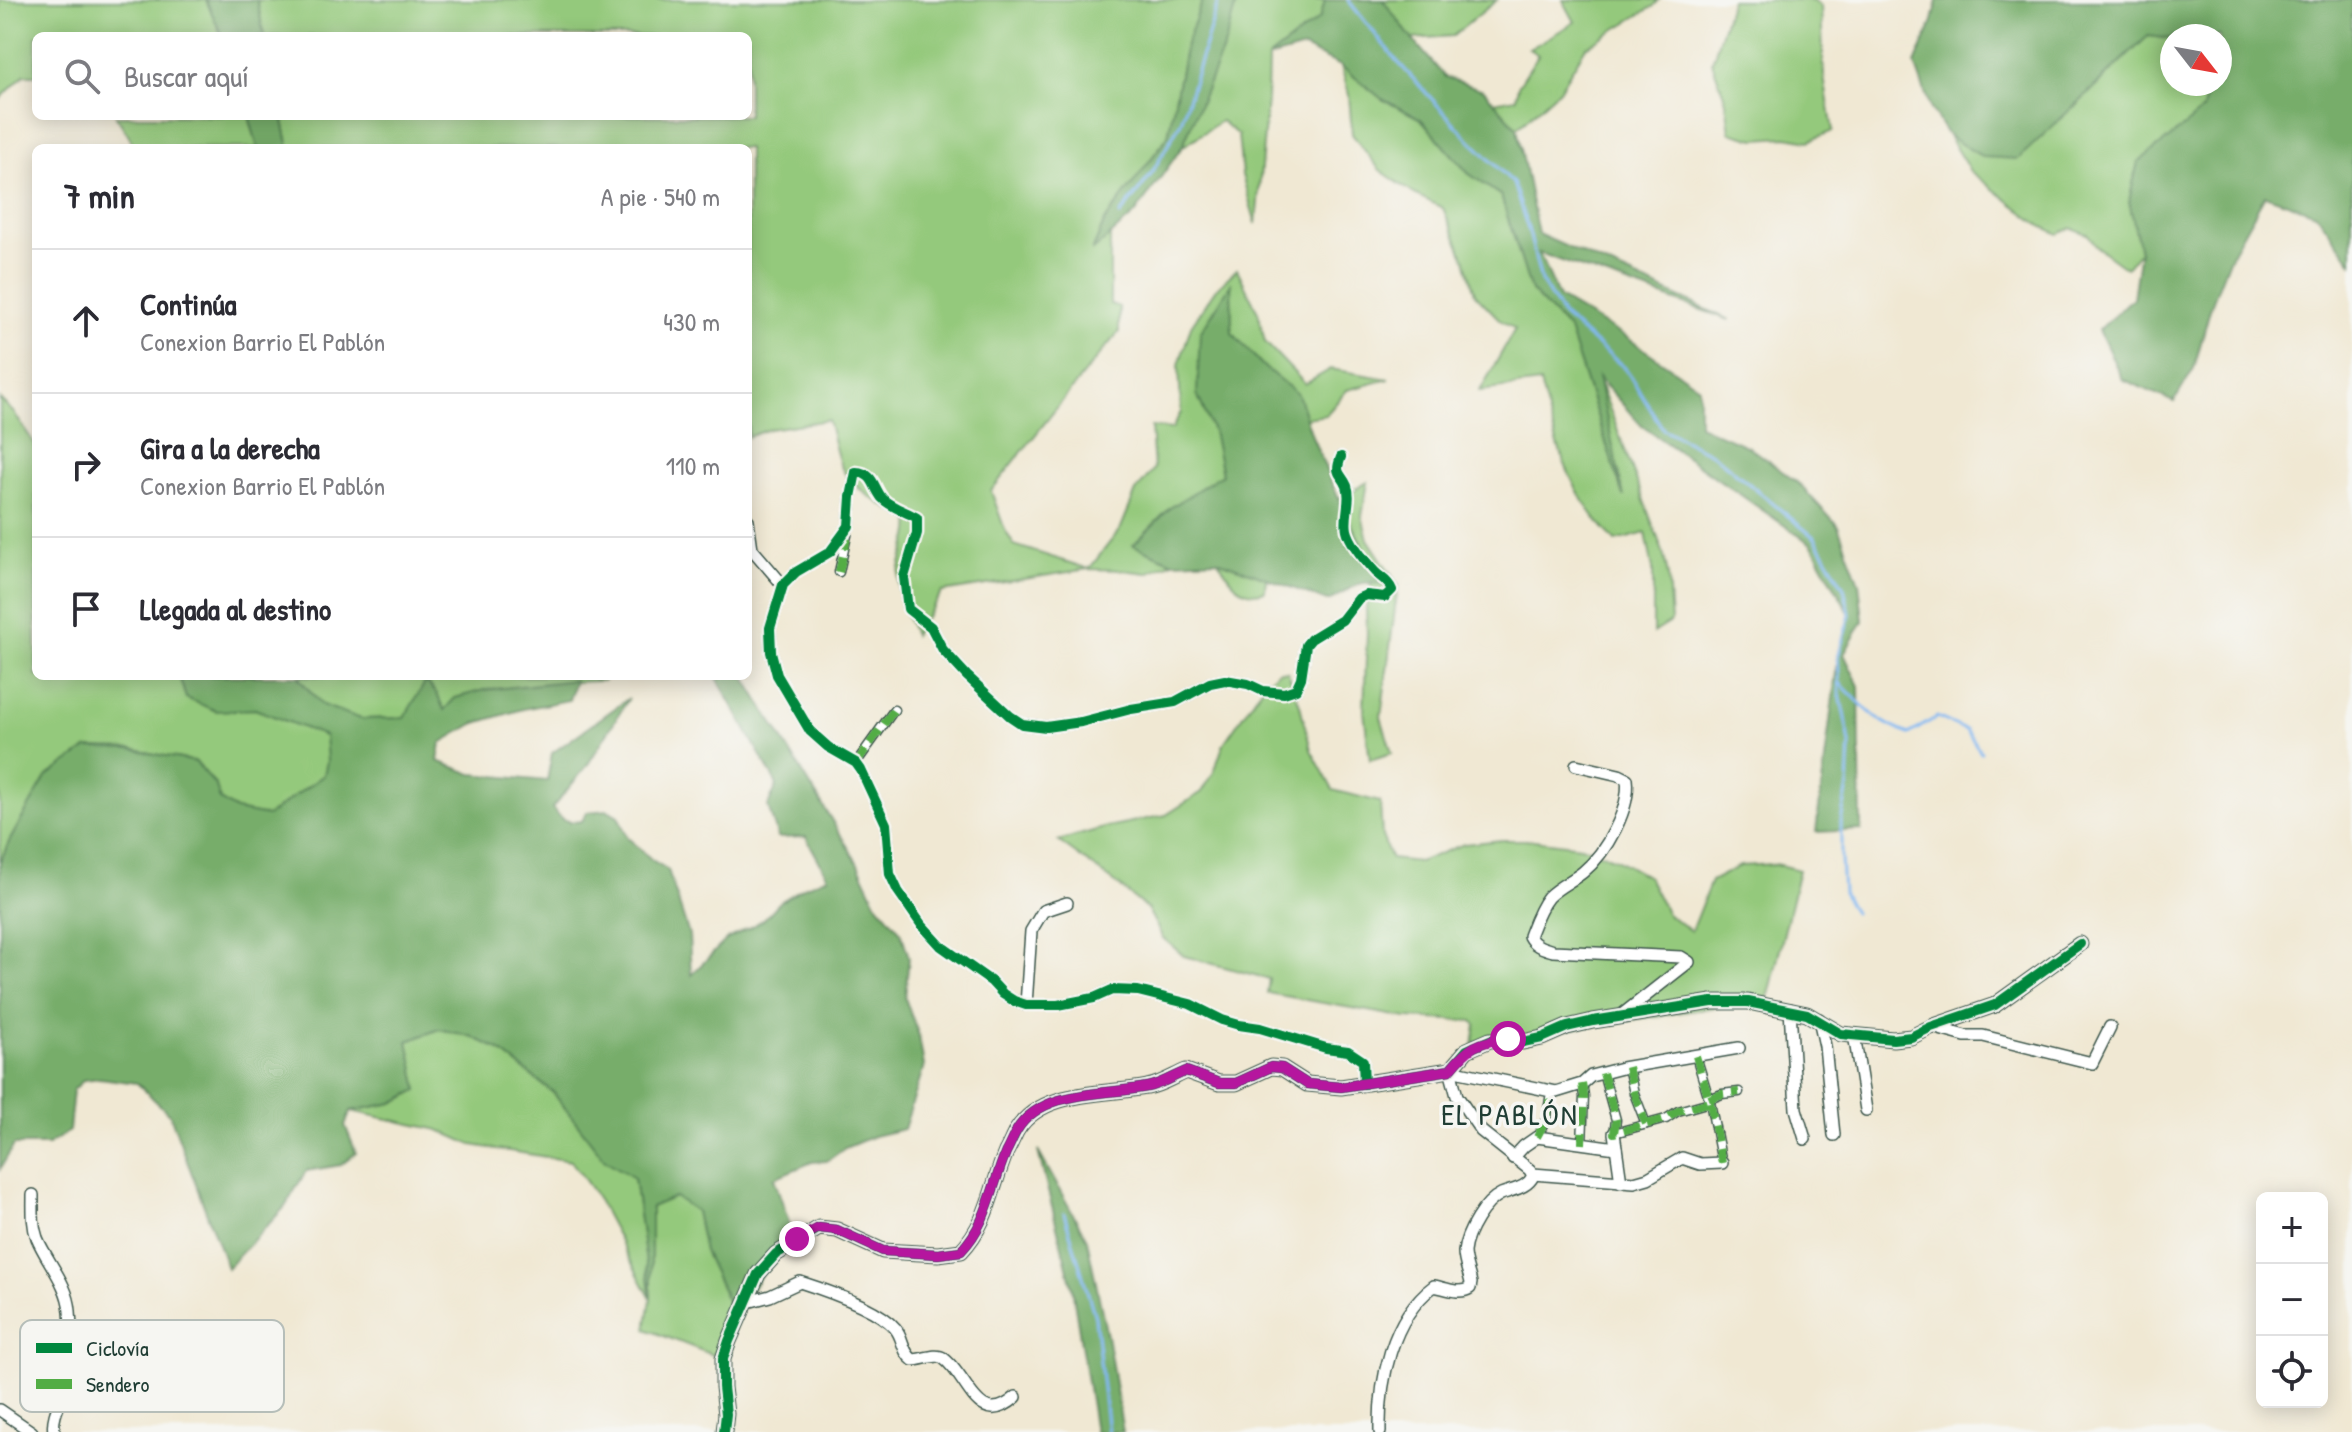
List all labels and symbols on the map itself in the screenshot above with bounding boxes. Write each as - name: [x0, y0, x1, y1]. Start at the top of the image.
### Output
- north arrow: [2160, 24, 2232, 96]
- route start: [1490, 1021, 1526, 1057]
- district label: EL PABLÓN: [1441, 1094, 1579, 1134]
- route end: [779, 1221, 815, 1257]
- legend: [20, 1320, 284, 1412]
- text: Ciclovía: [86, 1333, 149, 1363]
- text: Sendero: [86, 1369, 150, 1399]

